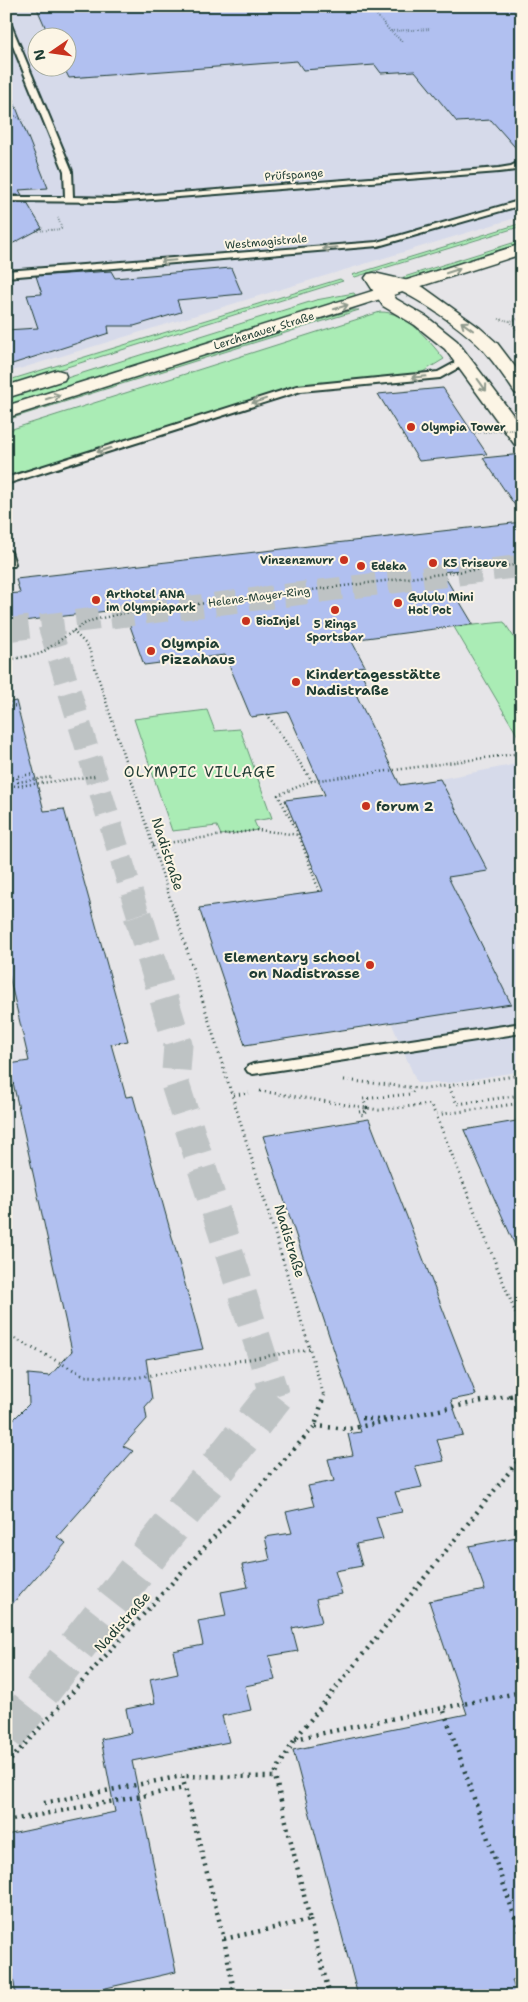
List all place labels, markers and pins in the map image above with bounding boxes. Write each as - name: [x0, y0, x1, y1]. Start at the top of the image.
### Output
- place label: Olympia Tower: [421, 420, 506, 435]
- marker: Olympia Tower: [405, 421, 417, 433]
- place label: Vinzenzmurr: [260, 553, 334, 568]
- marker: Vinzenzmurr: [338, 554, 350, 566]
- place label: K5 Friseure: [443, 556, 508, 571]
- marker: K5 Friseure: [427, 557, 439, 569]
- place label: Edeka: [371, 559, 407, 574]
- marker: Edeka: [355, 560, 367, 572]
- place label: Arthotel ANA im Olympiapark: [106, 587, 196, 615]
- place label: Gululu Mini Hot Pot: [408, 590, 474, 618]
- marker: Arthotel ANA im Olympiapark: [90, 594, 102, 606]
- marker: Gululu Mini Hot Pot: [392, 597, 404, 609]
- marker: 5 Rings Sportsbar: [329, 604, 341, 616]
- place label: BioInjel: [256, 614, 300, 629]
- marker: BioInjel: [240, 615, 252, 627]
- place label: 5 Rings Sportsbar: [306, 617, 364, 645]
- place label: Olympia Pizzahaus: [161, 634, 235, 668]
- marker: Olympia Pizzahaus: [145, 645, 157, 657]
- place label: Kindertagesstätte Nadistraße: [306, 665, 441, 699]
- marker: Kindertagesstätte Nadistraße: [290, 676, 302, 688]
- place label: forum 2: [376, 797, 434, 815]
- marker: forum 2: [360, 800, 372, 812]
- place label: Elementary school on Nadistrasse: [224, 948, 360, 982]
- marker: Elementary school on Nadistrasse: [364, 959, 376, 971]

